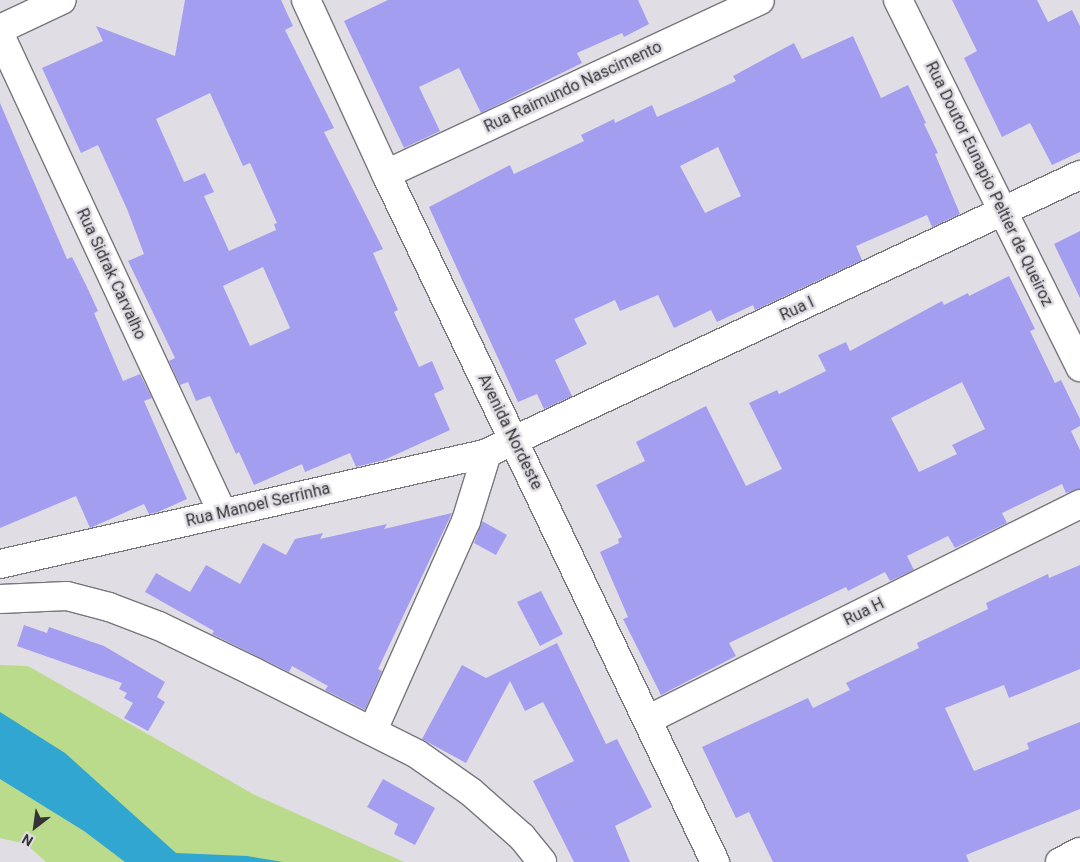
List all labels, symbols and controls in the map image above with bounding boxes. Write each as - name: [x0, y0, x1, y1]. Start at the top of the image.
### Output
- street label: Rua Raimundo Nascimento: [481, 37, 665, 137]
- street label: Rua Doutor Eunapio Peltier de Queiroz: [921, 58, 1057, 310]
- street label: Rua Sidrak Carvalho: [72, 205, 150, 343]
- street label: Rua I: [777, 293, 817, 325]
- street label: Avenida Nordeste: [474, 371, 546, 493]
- street label: Rua Manoel Serrinha: [184, 479, 332, 531]
- street label: Rua H: [841, 594, 887, 630]
- north arrow: [10, 802, 60, 852]
- text: N: [19, 831, 36, 849]

